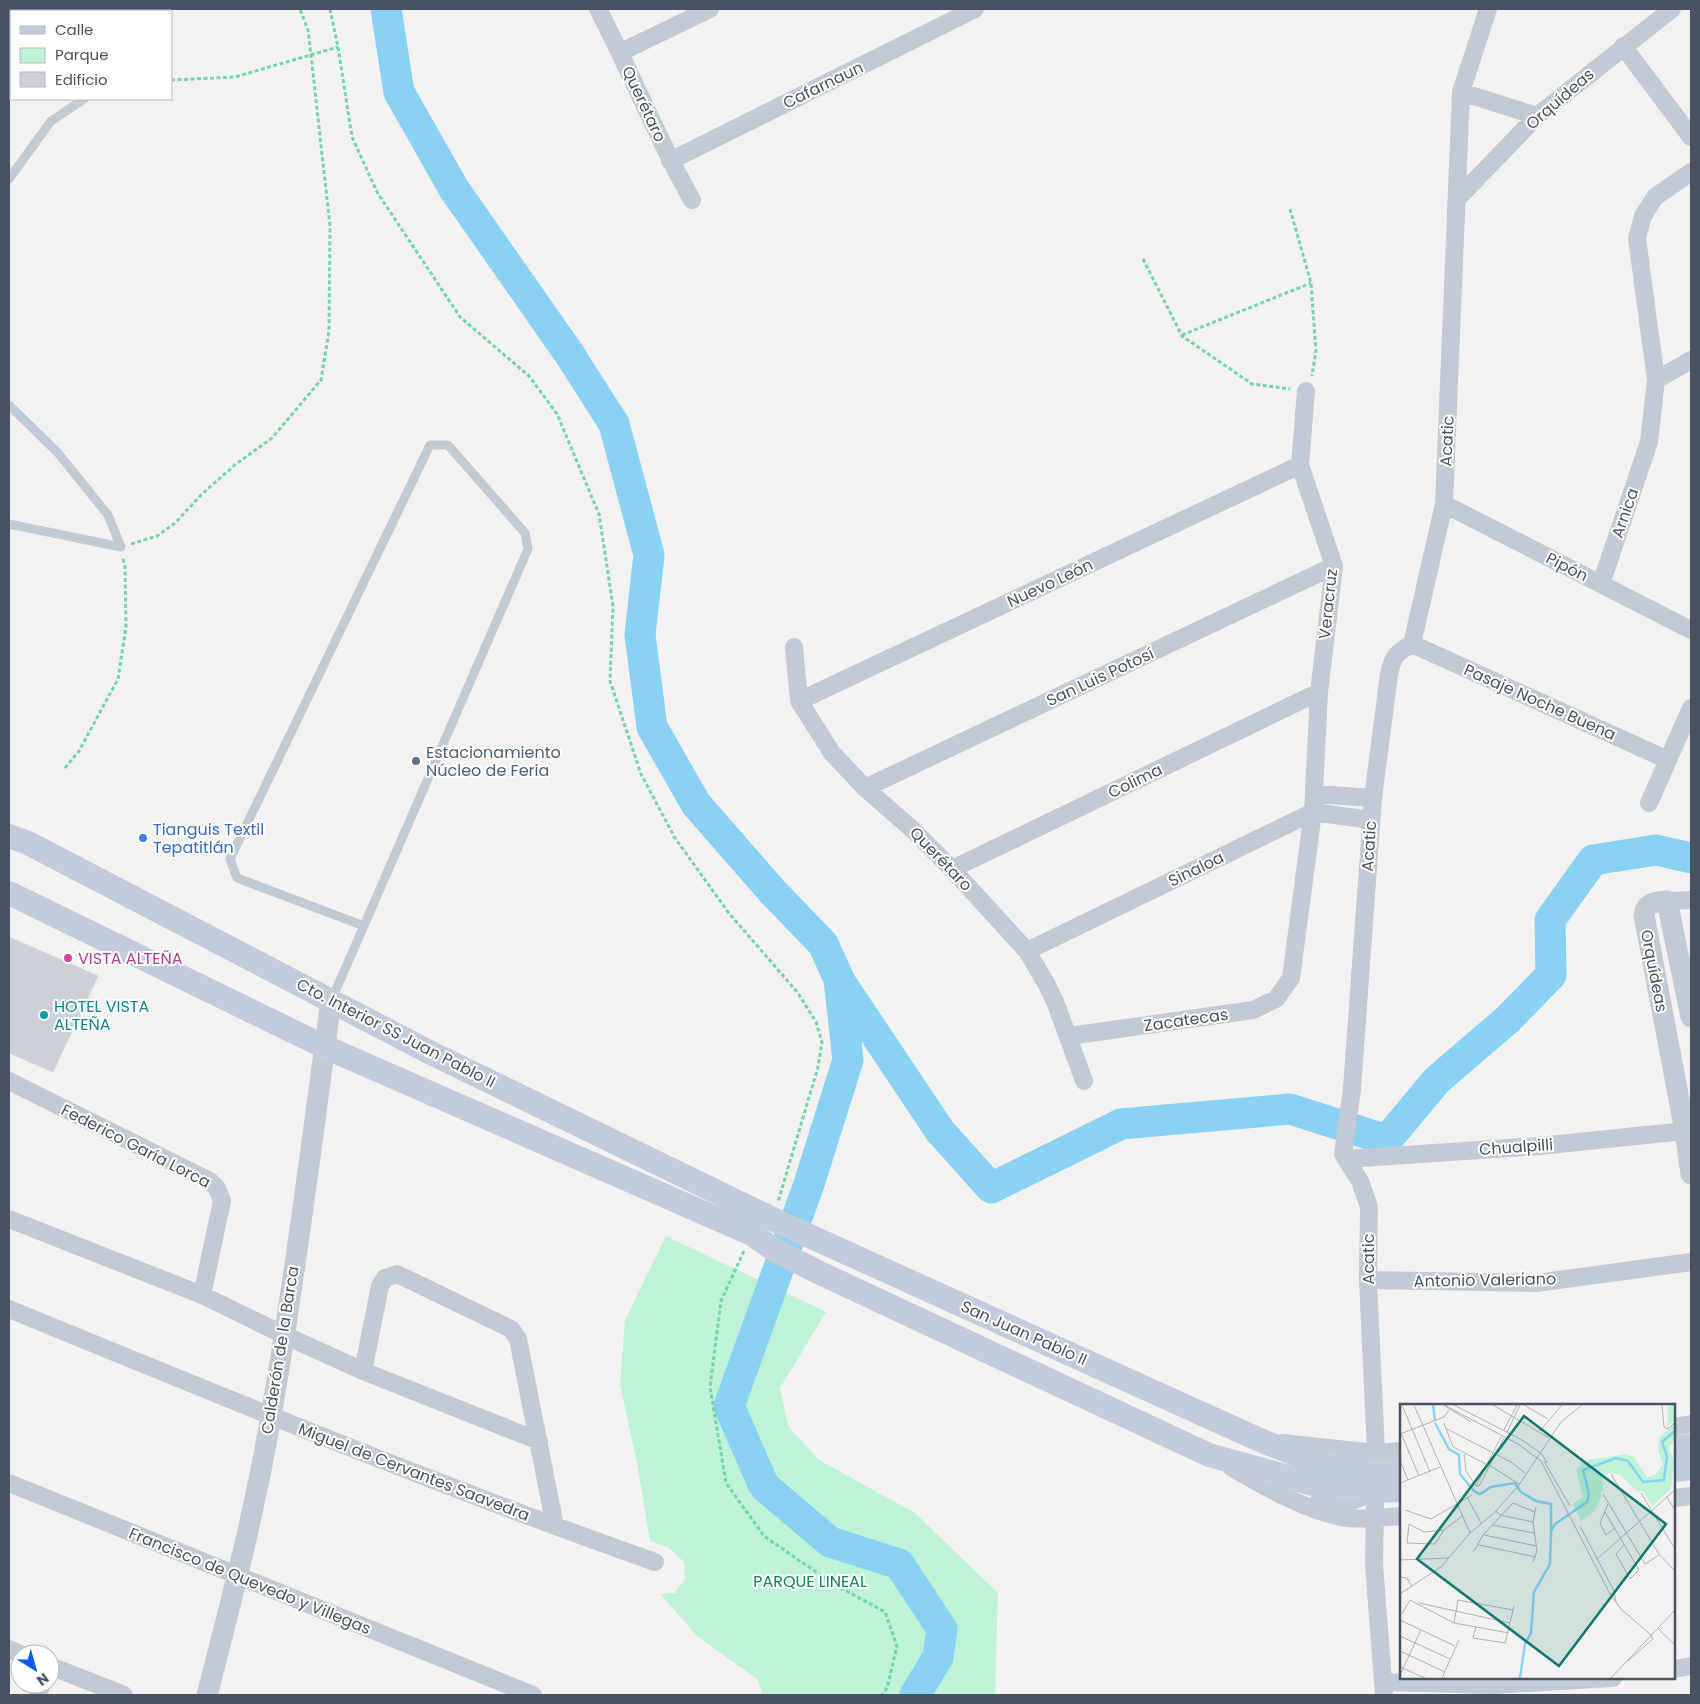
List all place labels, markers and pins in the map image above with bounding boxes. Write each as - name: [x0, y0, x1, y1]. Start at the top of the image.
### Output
- place label: Estacionamiento Núcleo de Feria: [426, 741, 561, 782]
- marker: Estacionamiento Núcleo de Feria: [410, 755, 422, 767]
- place label: Tianguis Textil Tepatitlán: [153, 818, 264, 859]
- marker: Tianguis Textil Tepatitlán: [137, 832, 149, 844]
- place label: VISTA ALTEÑA: [78, 947, 183, 970]
- marker: VISTA ALTEÑA: [62, 952, 74, 964]
- place label: HOTEL VISTA ALTEÑA: [54, 995, 149, 1036]
- marker: HOTEL VISTA ALTEÑA: [38, 1009, 50, 1021]

